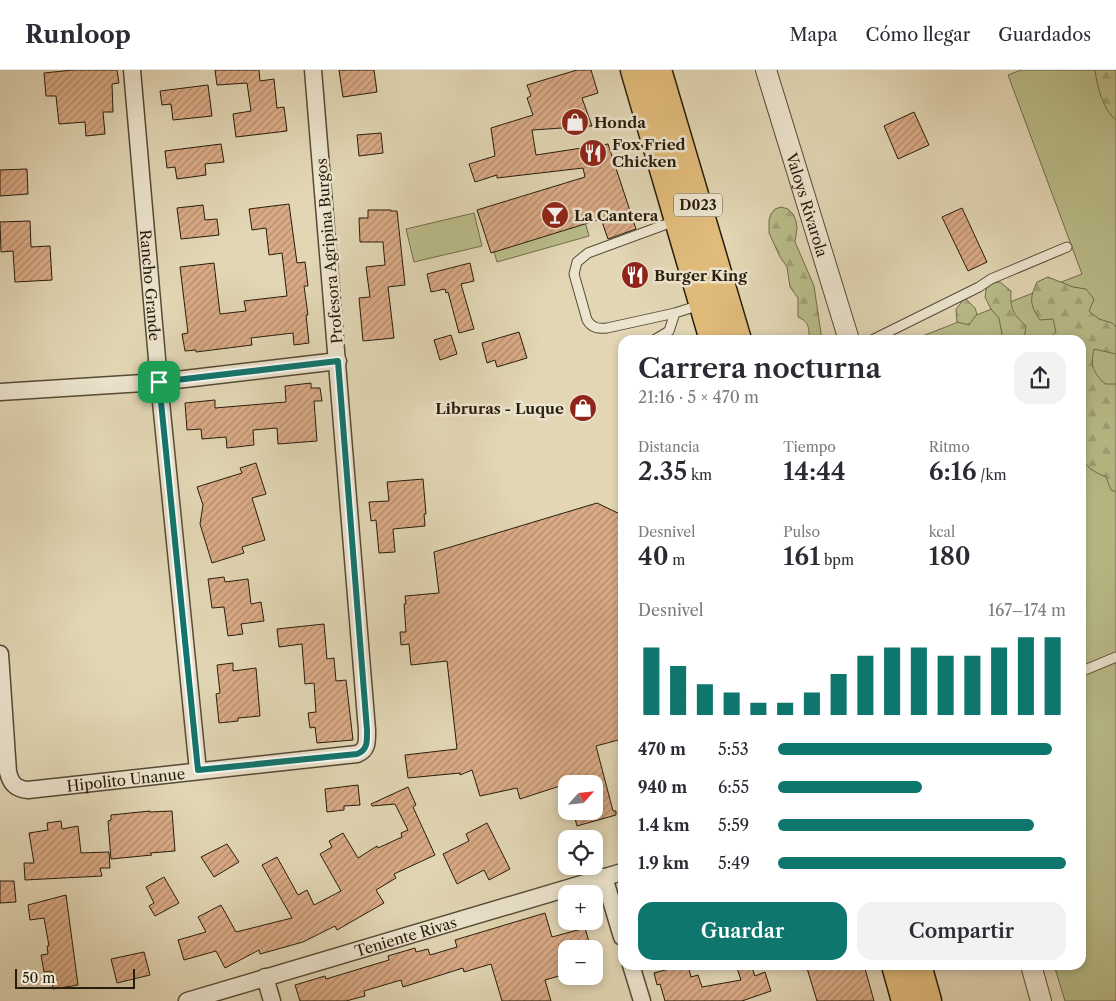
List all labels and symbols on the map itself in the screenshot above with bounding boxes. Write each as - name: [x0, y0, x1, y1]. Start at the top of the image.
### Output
- shop icon: Honda: [560, 107, 590, 137]
- place label: Honda: [594, 113, 646, 132]
- place label: Fox Fried Chicken: [612, 135, 686, 171]
- restaurant icon: Fox Fried Chicken: [578, 138, 608, 168]
- street label: Valoys Rivarola: [782, 149, 832, 259]
- street label: Profesora Agripina Burgos: [311, 157, 347, 345]
- road number: D023: [674, 194, 722, 216]
- bar icon: La Cantera: [540, 200, 570, 230]
- place label: La Cantera: [574, 206, 659, 225]
- street label: Rancho Grande: [136, 229, 165, 342]
- restaurant icon: Burger King: [620, 260, 650, 290]
- place label: Burger King: [654, 266, 747, 285]
- pin: [138, 361, 180, 403]
- shop icon: Libruras - Luque: [568, 393, 598, 423]
- place label: Libruras - Luque: [435, 399, 564, 418]
- street label: Hipolito Unanue: [66, 763, 186, 795]
- north arrow: [558, 775, 602, 820]
- street label: Teniente Rivas: [352, 912, 459, 960]
- scale bar: [15, 966, 135, 989]

